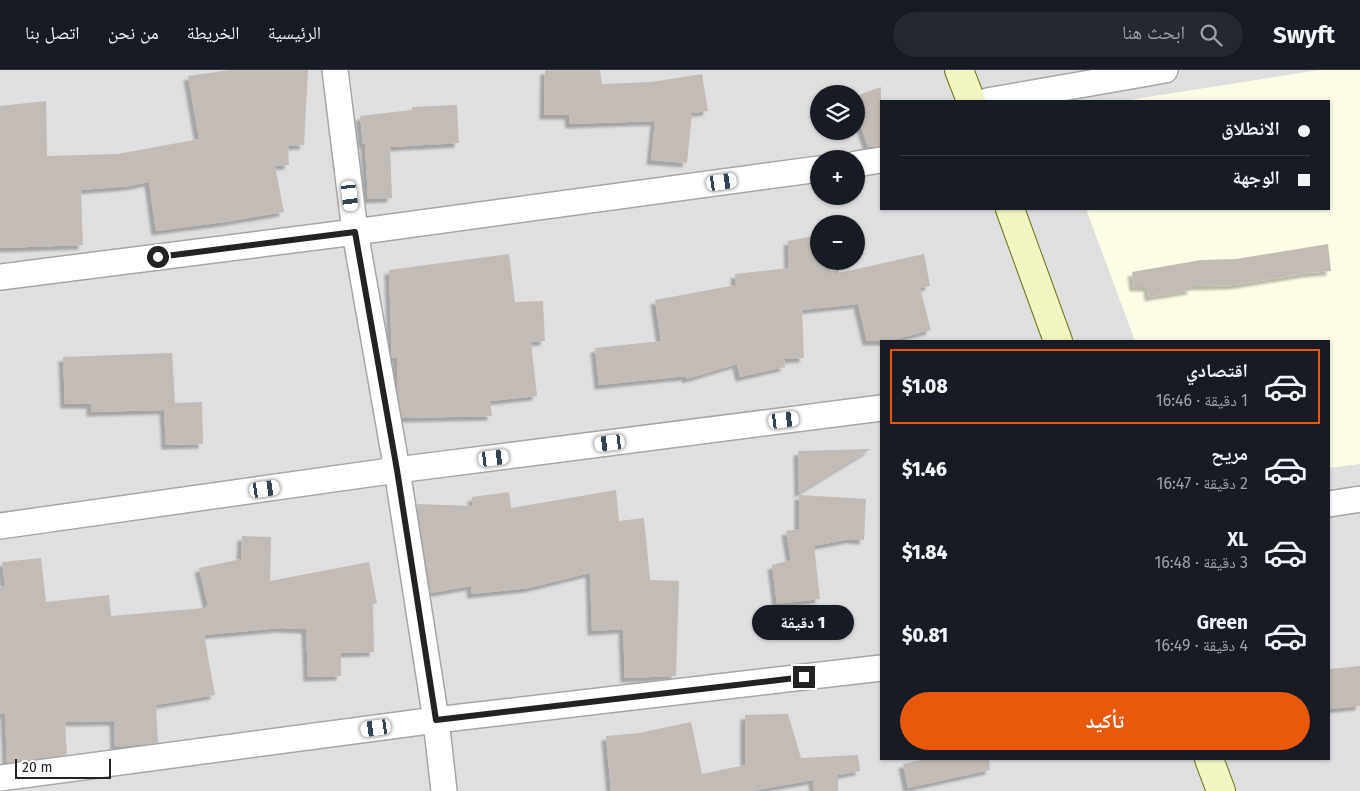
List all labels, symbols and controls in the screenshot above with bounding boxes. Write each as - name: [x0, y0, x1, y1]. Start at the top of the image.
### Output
- search box: [893, 12, 1243, 57]
- text: ابحث هنا: [1122, 21, 1185, 44]
- icon: search: [1197, 21, 1225, 49]
- text: Swyft: [1273, 21, 1335, 49]
- text: اتصل بنا: [25, 22, 80, 44]
- text: من نحن: [108, 22, 159, 44]
- text: الخريطة: [187, 22, 240, 44]
- text: الرئيسية: [268, 22, 321, 44]
- map controls: [810, 85, 865, 270]
- button: layers: [810, 85, 865, 140]
- text: الانطلاق: [1221, 117, 1280, 140]
- button: +: [810, 150, 865, 205]
- text: الوجهة: [1232, 166, 1280, 189]
- car: [706, 172, 737, 192]
- car: [340, 180, 359, 212]
- button: −: [810, 215, 865, 270]
- route start: [147, 246, 169, 268]
- text: اقتصادي: [1186, 359, 1248, 382]
- icon: car: [1263, 364, 1308, 409]
- text: $1.08: [902, 375, 948, 398]
- text: 1 دقيقة · 16:46: [1156, 391, 1248, 410]
- car: [768, 411, 799, 429]
- car: [594, 434, 625, 452]
- text: مريح: [1211, 442, 1248, 465]
- icon: car: [1263, 447, 1308, 492]
- car: [478, 449, 509, 467]
- text: $1.46: [902, 458, 947, 481]
- text: 2 دقيقة · 16:47: [1157, 474, 1248, 493]
- car: [249, 479, 280, 499]
- text: XL: [1227, 528, 1248, 551]
- icon: car: [1263, 530, 1308, 575]
- text: $1.84: [902, 541, 948, 564]
- text: 3 دقيقة · 16:48: [1154, 553, 1248, 572]
- callout: 1 دقيقة: [753, 604, 855, 640]
- text: Green: [1197, 611, 1248, 634]
- text: 1 دقيقة: [781, 613, 825, 632]
- icon: car: [1263, 613, 1308, 658]
- text: $0.81: [902, 624, 948, 647]
- text: 4 دقيقة · 16:49: [1155, 636, 1248, 655]
- route end: [793, 666, 815, 688]
- button: تأكيد: [900, 692, 1310, 750]
- car: [360, 718, 391, 738]
- scale bar: [15, 756, 111, 779]
- text: 20 m: [22, 759, 52, 776]

